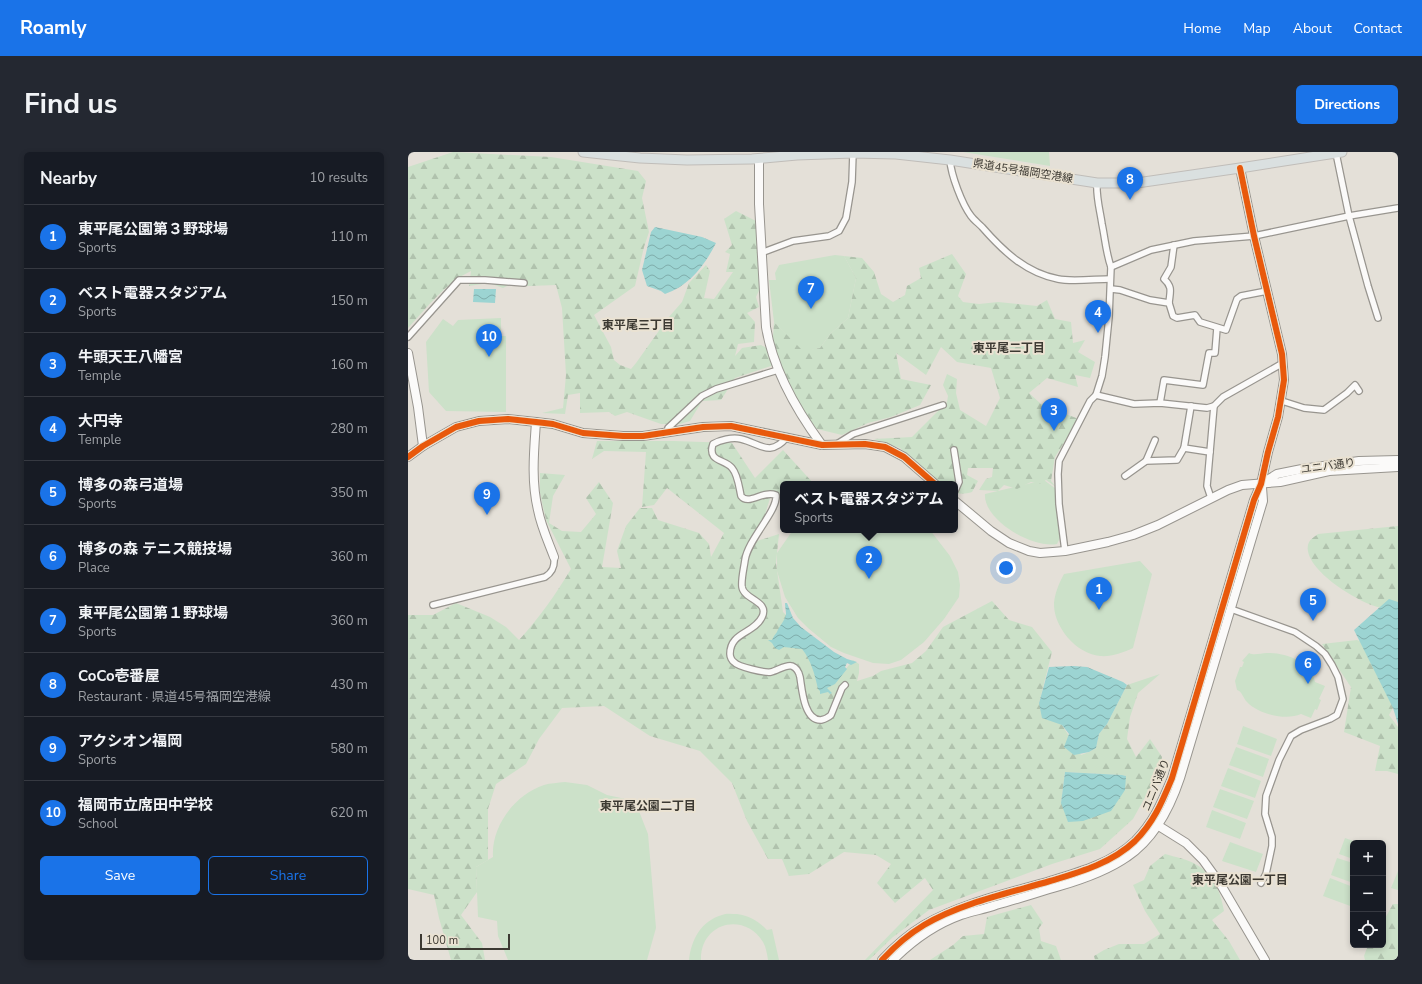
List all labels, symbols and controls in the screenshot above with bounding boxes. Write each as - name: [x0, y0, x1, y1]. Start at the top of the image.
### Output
- text: Roamly: [20, 15, 87, 41]
- text: Home: [1183, 19, 1221, 38]
- text: Map: [1243, 19, 1271, 38]
- text: About: [1293, 19, 1332, 38]
- text: Contact: [1354, 19, 1402, 38]
- text: Find us: [24, 85, 118, 123]
- button: Directions: [1296, 85, 1398, 124]
- street label: 県道45号福岡空港線: [972, 156, 1074, 186]
- text: Nearby: [40, 167, 97, 190]
- pin: 8: [1117, 167, 1143, 200]
- text: 10 results: [309, 169, 368, 187]
- text: 東平尾公園第３野球場: [78, 219, 228, 239]
- text: 1: [49, 228, 57, 246]
- text: 110 m: [330, 228, 368, 246]
- text: Sports: [78, 239, 117, 257]
- pin: 7: [798, 276, 824, 309]
- text: ベスト電器スタジアム: [78, 283, 227, 303]
- text: 2: [49, 292, 57, 310]
- text: 150 m: [330, 292, 368, 310]
- pin: 4: [1085, 300, 1111, 333]
- text: Sports: [78, 303, 117, 321]
- district label: 東平尾三丁目: [602, 317, 674, 333]
- pin: 10: [476, 324, 502, 357]
- district label: 東平尾二丁目: [973, 340, 1045, 356]
- text: 牛頭天王八幡宮: [78, 347, 183, 367]
- text: 3: [49, 356, 57, 374]
- text: 160 m: [330, 356, 368, 374]
- text: Temple: [78, 367, 121, 385]
- pin: 3: [1041, 398, 1067, 431]
- text: 大円寺: [78, 411, 123, 431]
- text: 4: [49, 420, 57, 438]
- text: 280 m: [330, 420, 368, 438]
- text: Temple: [78, 431, 121, 449]
- street label: ユニバ通り: [1300, 455, 1356, 477]
- text: 博多の森弓道場: [78, 475, 183, 495]
- popup: [780, 481, 958, 533]
- pin: 9: [474, 482, 500, 515]
- text: 5: [49, 484, 57, 502]
- text: 350 m: [330, 484, 368, 502]
- text: ベスト電器スタジアム: [794, 489, 944, 509]
- text: Sports: [78, 495, 117, 513]
- text: Sports: [794, 509, 833, 527]
- text: 博多の森 テニス競技場: [78, 539, 232, 559]
- pin: 2: [856, 546, 882, 579]
- text: 6: [49, 548, 57, 566]
- text: 360 m: [330, 548, 368, 566]
- your location: [996, 558, 1016, 578]
- text: Place: [78, 559, 110, 577]
- pin: 1: [1086, 577, 1112, 610]
- pin: 5: [1300, 588, 1326, 621]
- text: 東平尾公園第１野球場: [78, 603, 228, 623]
- text: 7: [49, 612, 57, 630]
- text: 360 m: [330, 612, 368, 630]
- text: Sports: [78, 623, 117, 641]
- pin: 6: [1295, 651, 1321, 684]
- text: CoCo壱番屋: [78, 666, 160, 686]
- text: 8: [49, 676, 57, 694]
- text: 430 m: [330, 676, 368, 694]
- text: Restaurant · 県道45号福岡空港線: [78, 688, 271, 706]
- text: アクシオン福岡: [78, 731, 182, 751]
- text: 9: [49, 740, 57, 758]
- text: 580 m: [330, 740, 368, 758]
- text: Sports: [78, 751, 117, 769]
- street label: ユニバ通り: [1139, 757, 1173, 813]
- text: 福岡市立席田中学校: [78, 795, 213, 815]
- district label: 東平尾公園二丁目: [600, 798, 696, 814]
- text: 10: [45, 804, 61, 822]
- text: 620 m: [330, 804, 368, 822]
- text: School: [78, 815, 118, 833]
- map controls: [1350, 840, 1386, 948]
- button: +: [1350, 840, 1386, 876]
- button: Save: [40, 856, 200, 895]
- button: Share: [208, 856, 368, 895]
- district label: 東平尾公園一丁目: [1192, 872, 1288, 888]
- button: −: [1350, 876, 1386, 912]
- button: locate: [1350, 912, 1386, 948]
- scale bar: [420, 932, 510, 951]
- text: 100 m: [426, 933, 458, 948]

